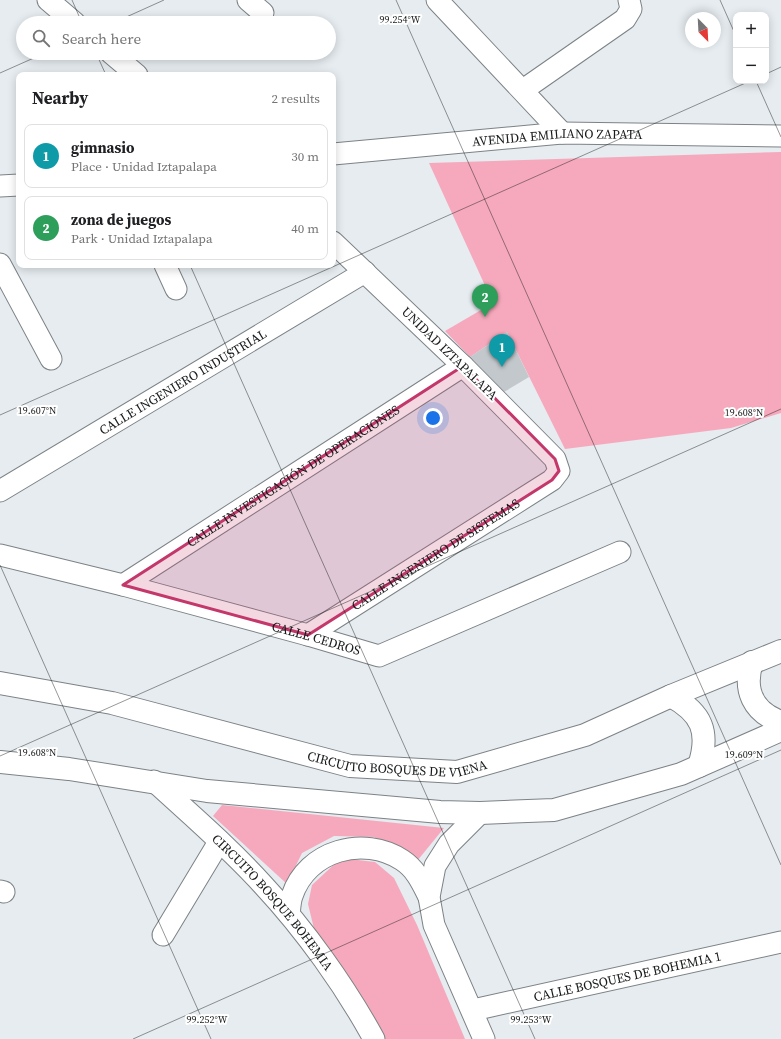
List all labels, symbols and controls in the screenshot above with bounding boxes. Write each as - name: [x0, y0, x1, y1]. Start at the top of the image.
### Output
- north arrow: [685, 12, 721, 48]
- map controls: [733, 12, 769, 84]
- button: +: [733, 12, 769, 48]
- text: 99.254°W: [380, 13, 421, 26]
- search box: [16, 16, 336, 60]
- icon: search: [30, 27, 52, 49]
- text: Search here: [62, 28, 141, 49]
- button: −: [733, 48, 769, 84]
- text: Nearby: [32, 86, 88, 110]
- text: 2 results: [272, 90, 320, 107]
- street label: AVENIDA EMILIANO ZAPATA: [471, 125, 643, 150]
- text: gimnasio: [71, 137, 135, 158]
- text: 1: [42, 148, 50, 165]
- text: 30 m: [291, 148, 319, 165]
- text: Place · Unidad Iztapalapa: [71, 158, 217, 175]
- text: zona de juegos: [71, 209, 171, 230]
- text: 2: [42, 220, 50, 237]
- text: 40 m: [291, 220, 319, 237]
- text: Park · Unidad Iztapalapa: [71, 230, 213, 247]
- pin: 2: [472, 284, 498, 317]
- street label: UNIDAD IZTAPALAPA: [398, 303, 502, 404]
- street label: CALLE INGENIERO INDUSTRIAL: [96, 325, 270, 439]
- pin: 1: [489, 334, 515, 367]
- street label: CALLE INVESTIGACIÓN DE OPERACIONES: [183, 401, 403, 551]
- text: 19.607°N: [18, 404, 56, 417]
- text: 19.608°N: [725, 406, 763, 419]
- your location: [423, 408, 443, 428]
- street label: CALLE INGENIERO DE SISTEMAS: [348, 494, 523, 614]
- street label: CALLE CEDROS: [270, 618, 363, 659]
- text: 19.608°N: [18, 746, 56, 759]
- street label: CIRCUITO BOSQUES DE VIENA: [306, 747, 489, 781]
- text: 19.609°N: [725, 748, 763, 761]
- street label: CIRCUITO BOSQUE BOHEMIA: [208, 830, 337, 974]
- street label: CALLE BOSQUES DE BOHEMIA 1: [532, 947, 723, 1005]
- text: 99.252°W: [187, 1013, 228, 1026]
- text: 99.253°W: [511, 1013, 552, 1026]

